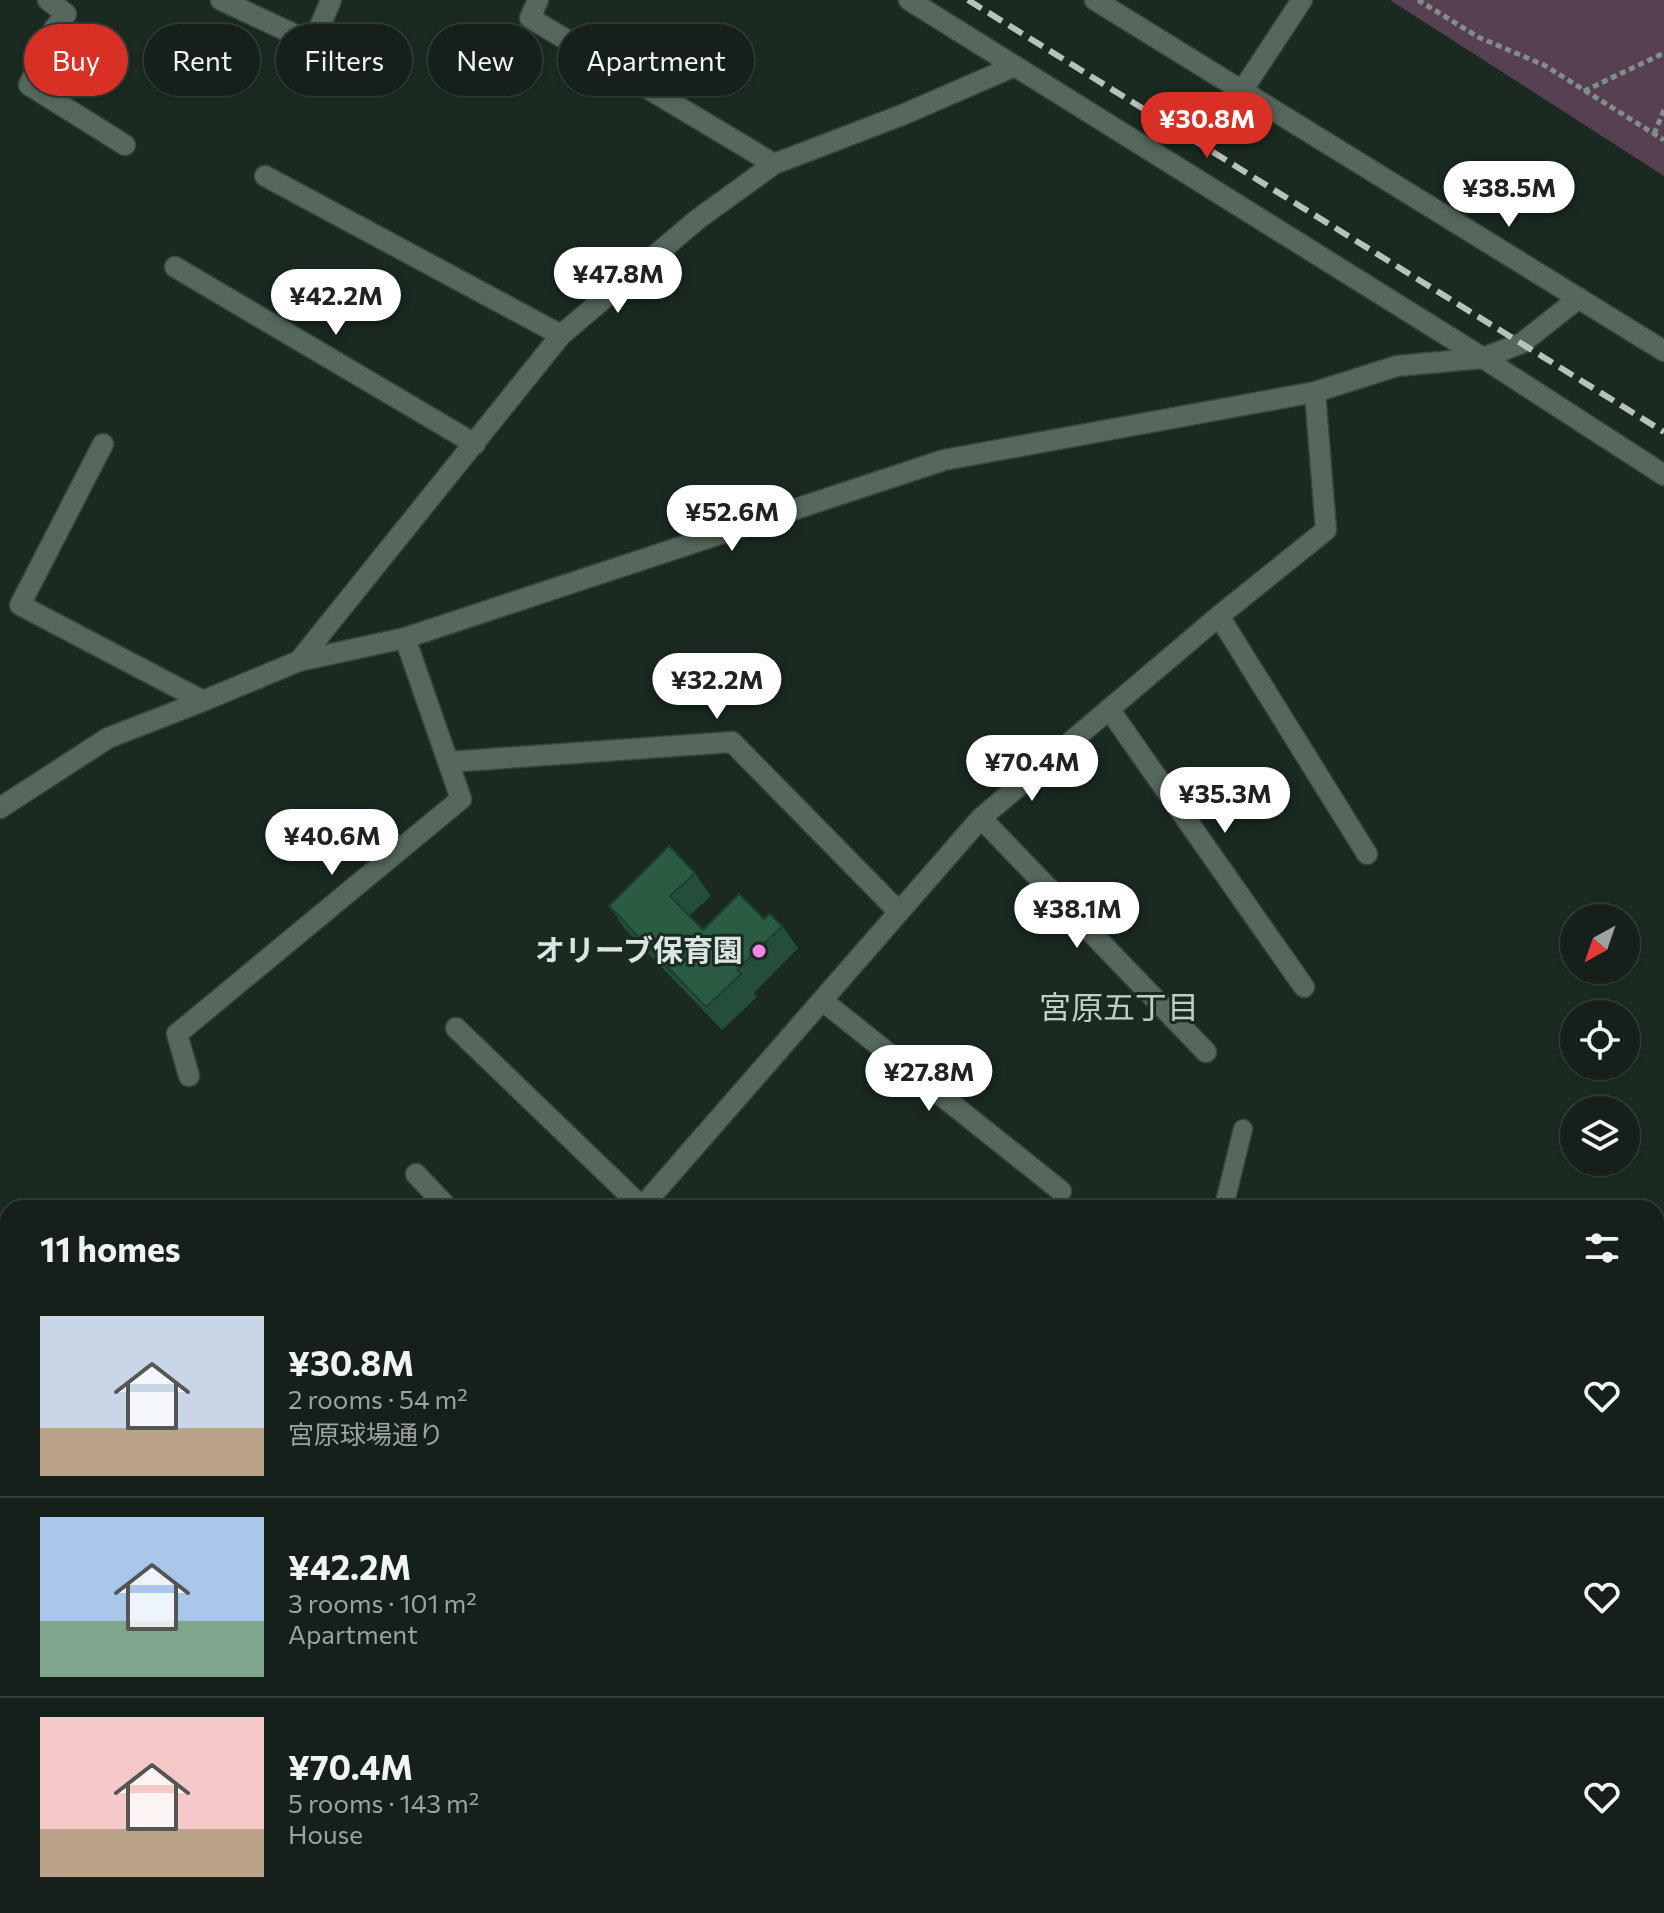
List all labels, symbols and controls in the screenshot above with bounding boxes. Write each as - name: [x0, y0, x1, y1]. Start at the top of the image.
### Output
- chip: Buy: [24, 24, 128, 96]
- chip: Rent: [144, 24, 260, 96]
- chip: Filters: [276, 24, 412, 96]
- chip: New: [428, 24, 542, 96]
- chip: Apartment: [558, 24, 754, 96]
- pin: ¥30.8M: [1142, 92, 1272, 160]
- text: ¥30.8M: [1159, 102, 1255, 133]
- pin: ¥38.5M: [1444, 161, 1574, 229]
- text: ¥38.5M: [1462, 171, 1556, 202]
- pin: ¥47.8M: [553, 247, 683, 315]
- text: ¥47.8M: [572, 257, 664, 288]
- pin: ¥42.2M: [271, 269, 401, 337]
- text: ¥42.2M: [289, 279, 383, 310]
- pin: ¥52.6M: [667, 485, 797, 553]
- text: ¥52.6M: [685, 495, 779, 526]
- pin: ¥32.2M: [652, 653, 782, 721]
- text: ¥32.2M: [670, 663, 764, 694]
- pin: ¥70.4M: [967, 735, 1097, 803]
- text: ¥70.4M: [984, 745, 1080, 776]
- pin: ¥35.3M: [1160, 767, 1290, 835]
- text: ¥35.3M: [1178, 777, 1272, 808]
- pin: ¥40.6M: [267, 809, 397, 877]
- text: ¥40.6M: [283, 819, 381, 850]
- pin: ¥38.1M: [1012, 882, 1142, 950]
- text: ¥38.1M: [1032, 892, 1122, 923]
- north arrow: [1560, 904, 1640, 984]
- map controls: [1560, 904, 1640, 1176]
- place label: オリーブ保育園: [535, 930, 743, 967]
- marker: オリーブ保育園: [750, 942, 768, 960]
- district label: 宮原五丁目: [1039, 986, 1199, 1026]
- button: locate: [1560, 1000, 1640, 1080]
- pin: ¥27.8M: [864, 1045, 994, 1113]
- text: ¥27.8M: [883, 1055, 975, 1086]
- button: layers: [1560, 1096, 1640, 1176]
- icon: filters: [1580, 1226, 1624, 1270]
- text: 11 homes: [40, 1227, 181, 1269]
- text: ¥30.8M: [288, 1341, 414, 1383]
- icon: home: [104, 1348, 200, 1444]
- icon: heart: [1580, 1374, 1624, 1418]
- text: 2 rooms · 54 m²: [288, 1383, 468, 1414]
- text: 宮原球場通り: [288, 1418, 444, 1449]
- text: ¥42.2M: [288, 1545, 411, 1587]
- icon: home: [104, 1549, 200, 1645]
- icon: heart: [1580, 1575, 1624, 1619]
- text: 3 rooms · 101 m²: [288, 1587, 477, 1618]
- text: Apartment: [288, 1618, 418, 1649]
- text: ¥70.4M: [288, 1745, 413, 1787]
- icon: home: [104, 1749, 200, 1845]
- icon: heart: [1580, 1775, 1624, 1819]
- text: 5 rooms · 143 m²: [288, 1787, 479, 1818]
- text: House: [288, 1818, 363, 1849]

